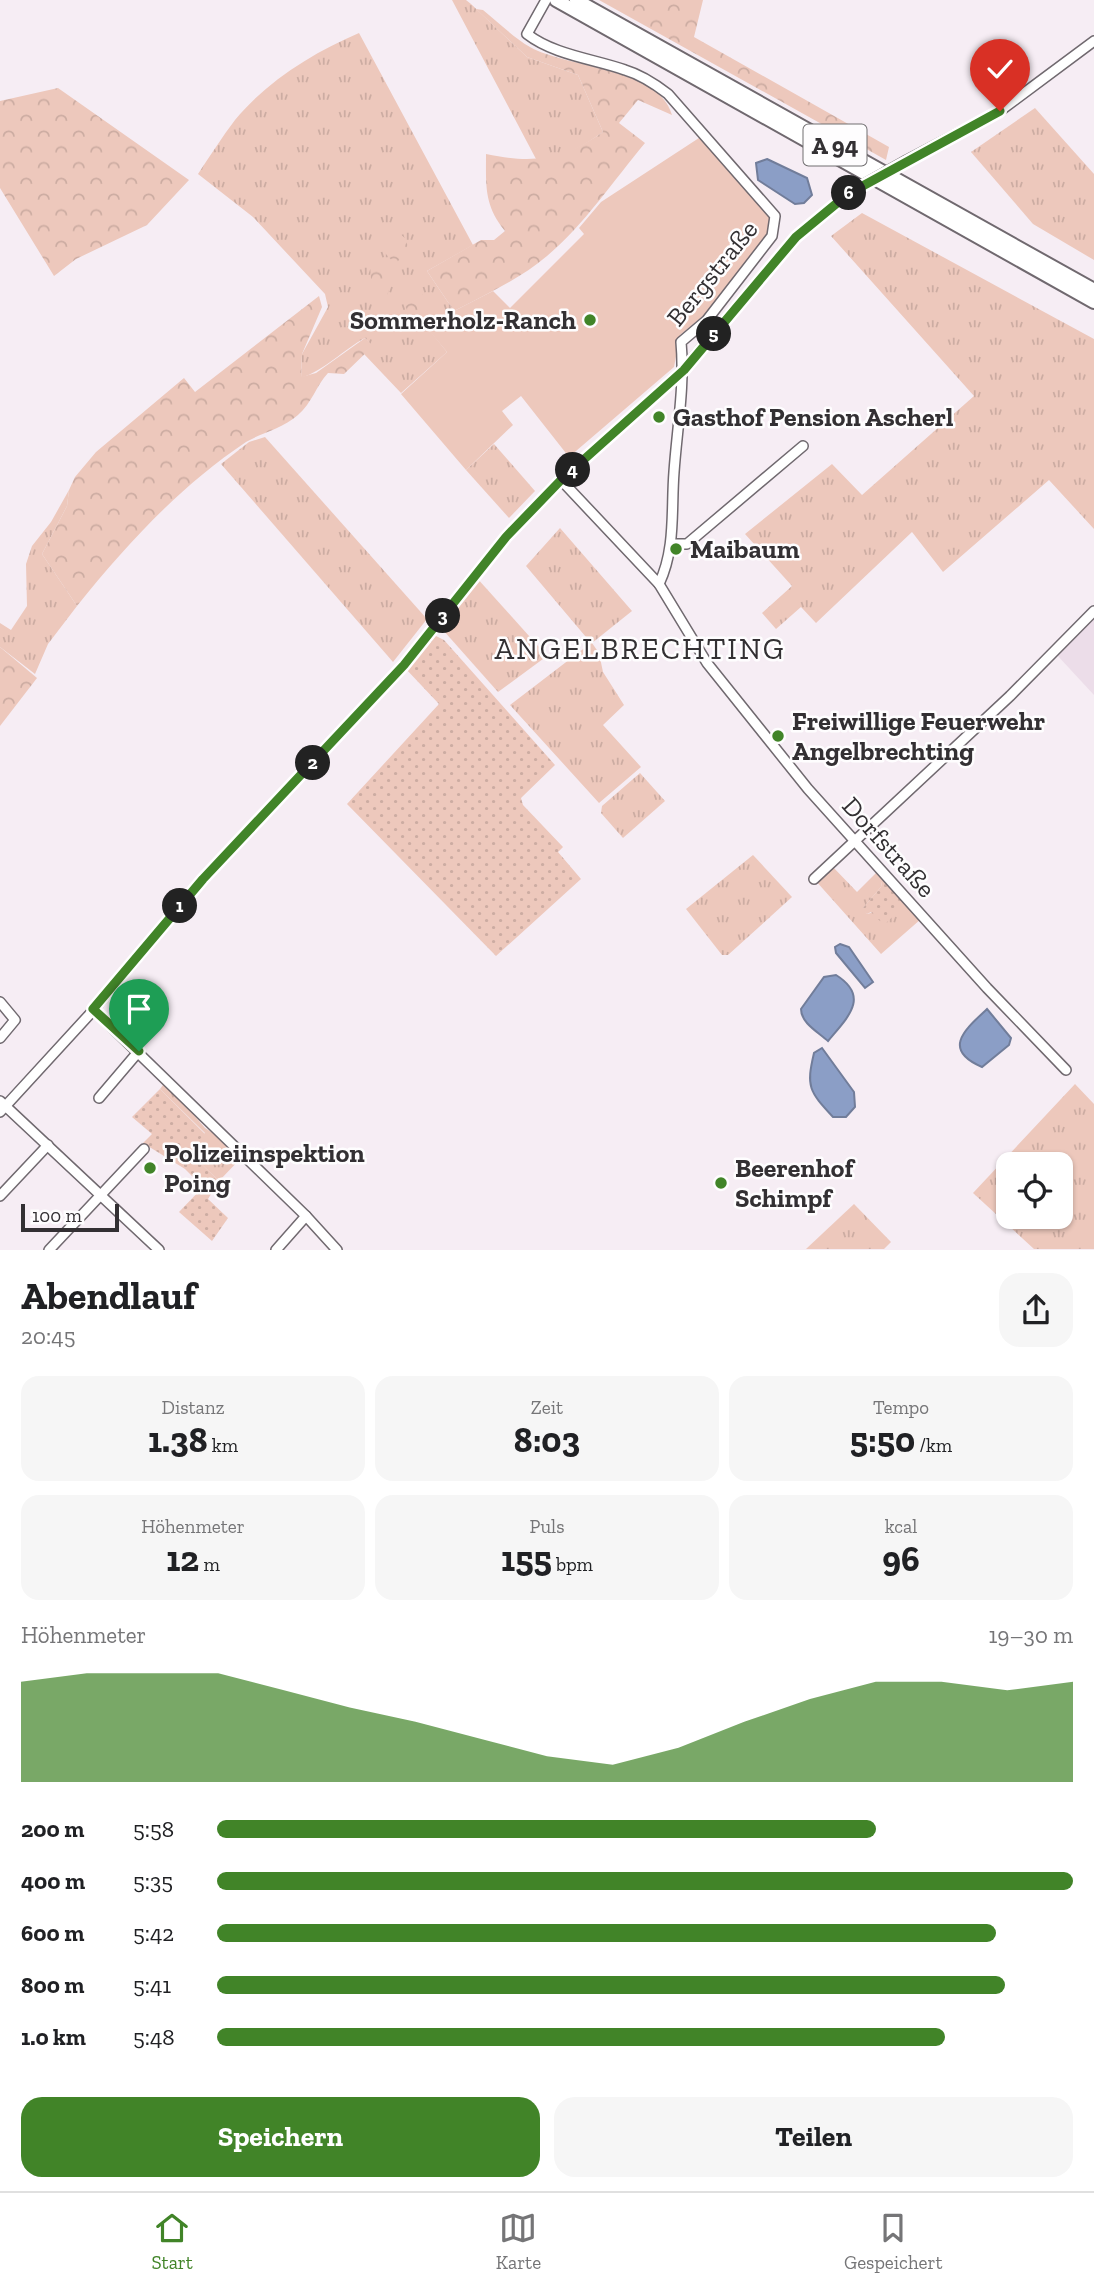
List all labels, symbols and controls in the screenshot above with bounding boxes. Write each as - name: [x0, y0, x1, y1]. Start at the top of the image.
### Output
- pin: [970, 39, 1030, 111]
- icon: check: [981, 50, 1019, 88]
- road number: A 94: [804, 125, 866, 166]
- pin: 6: [832, 176, 866, 210]
- text: 6: [843, 181, 854, 204]
- street label: Bergstraße: [660, 214, 764, 332]
- place label: Sommerholz-Ranch: [350, 304, 576, 336]
- marker: Sommerholz-Ranch: [582, 312, 598, 328]
- pin: 5: [696, 316, 732, 352]
- text: 5: [709, 322, 718, 345]
- place label: Gasthof Pension Ascherl: [673, 401, 953, 433]
- marker: Gasthof Pension Ascherl: [651, 409, 667, 425]
- pin: 4: [556, 452, 590, 488]
- text: 4: [567, 458, 578, 481]
- place label: Maibaum: [690, 533, 800, 565]
- marker: Maibaum: [668, 541, 684, 557]
- pin: 3: [426, 598, 460, 634]
- text: 3: [437, 604, 448, 627]
- district label: ANGELBRECHTING: [494, 631, 786, 667]
- place label: Freiwillige Feuerwehr Angelbrechting: [792, 705, 1045, 767]
- marker: Freiwillige Feuerwehr Angelbrechting: [770, 728, 786, 744]
- pin: 2: [296, 746, 330, 780]
- text: 2: [307, 751, 318, 774]
- street label: Dorfstraße: [835, 790, 943, 904]
- pin: 1: [162, 888, 198, 923]
- text: 1: [176, 894, 183, 917]
- pin: [109, 979, 169, 1051]
- icon: arrive: [120, 990, 158, 1028]
- place label: Polizeiinspektion Poing: [164, 1137, 365, 1199]
- place label: Beerenhof Schimpf: [735, 1152, 856, 1214]
- map controls: [996, 1152, 1073, 1229]
- button: locate: [996, 1152, 1073, 1229]
- marker: Polizeiinspektion Poing: [142, 1160, 158, 1176]
- marker: Beerenhof Schimpf: [713, 1175, 729, 1191]
- scale bar: [21, 1200, 119, 1232]
- text: 100 m: [32, 1204, 82, 1227]
- text: Abendlauf: [21, 1273, 196, 1319]
- button: share: [999, 1273, 1073, 1347]
- text: 20:45: [21, 1322, 75, 1350]
- text: Distanz: [162, 1396, 224, 1419]
- text: Zeit: [531, 1396, 563, 1419]
- text: Tempo: [873, 1396, 929, 1419]
- text: 1.38: [148, 1419, 208, 1461]
- text: 8:03: [514, 1419, 580, 1461]
- text: 5:50: [850, 1419, 915, 1461]
- text: km: [208, 1434, 238, 1457]
- text: /km: [915, 1434, 952, 1457]
- text: Höhenmeter: [141, 1515, 245, 1538]
- text: Puls: [530, 1515, 564, 1538]
- text: kcal: [885, 1515, 917, 1538]
- text: 12: [166, 1538, 199, 1580]
- text: 155: [501, 1538, 552, 1580]
- text: 96: [882, 1538, 920, 1580]
- text: m: [199, 1553, 220, 1576]
- text: bpm: [552, 1553, 593, 1576]
- text: Höhenmeter: [21, 1621, 146, 1649]
- text: 19–30 m: [989, 1621, 1073, 1649]
- text: 200 m: [21, 1815, 84, 1843]
- text: 5:58: [133, 1815, 174, 1843]
- text: 400 m: [21, 1867, 85, 1895]
- text: 5:35: [133, 1867, 173, 1895]
- text: 600 m: [21, 1919, 84, 1947]
- text: 5:42: [133, 1919, 174, 1947]
- text: 800 m: [21, 1971, 84, 1999]
- text: 5:41: [133, 1971, 171, 1999]
- text: 1.0 km: [21, 2023, 86, 2051]
- text: 5:48: [133, 2023, 175, 2051]
- button: Speichern: [21, 2097, 540, 2177]
- button: Teilen: [554, 2097, 1073, 2177]
- tab: Start: [151, 2209, 193, 2274]
- tab: Karte: [496, 2209, 541, 2274]
- tab: Gespeichert: [844, 2209, 943, 2274]

